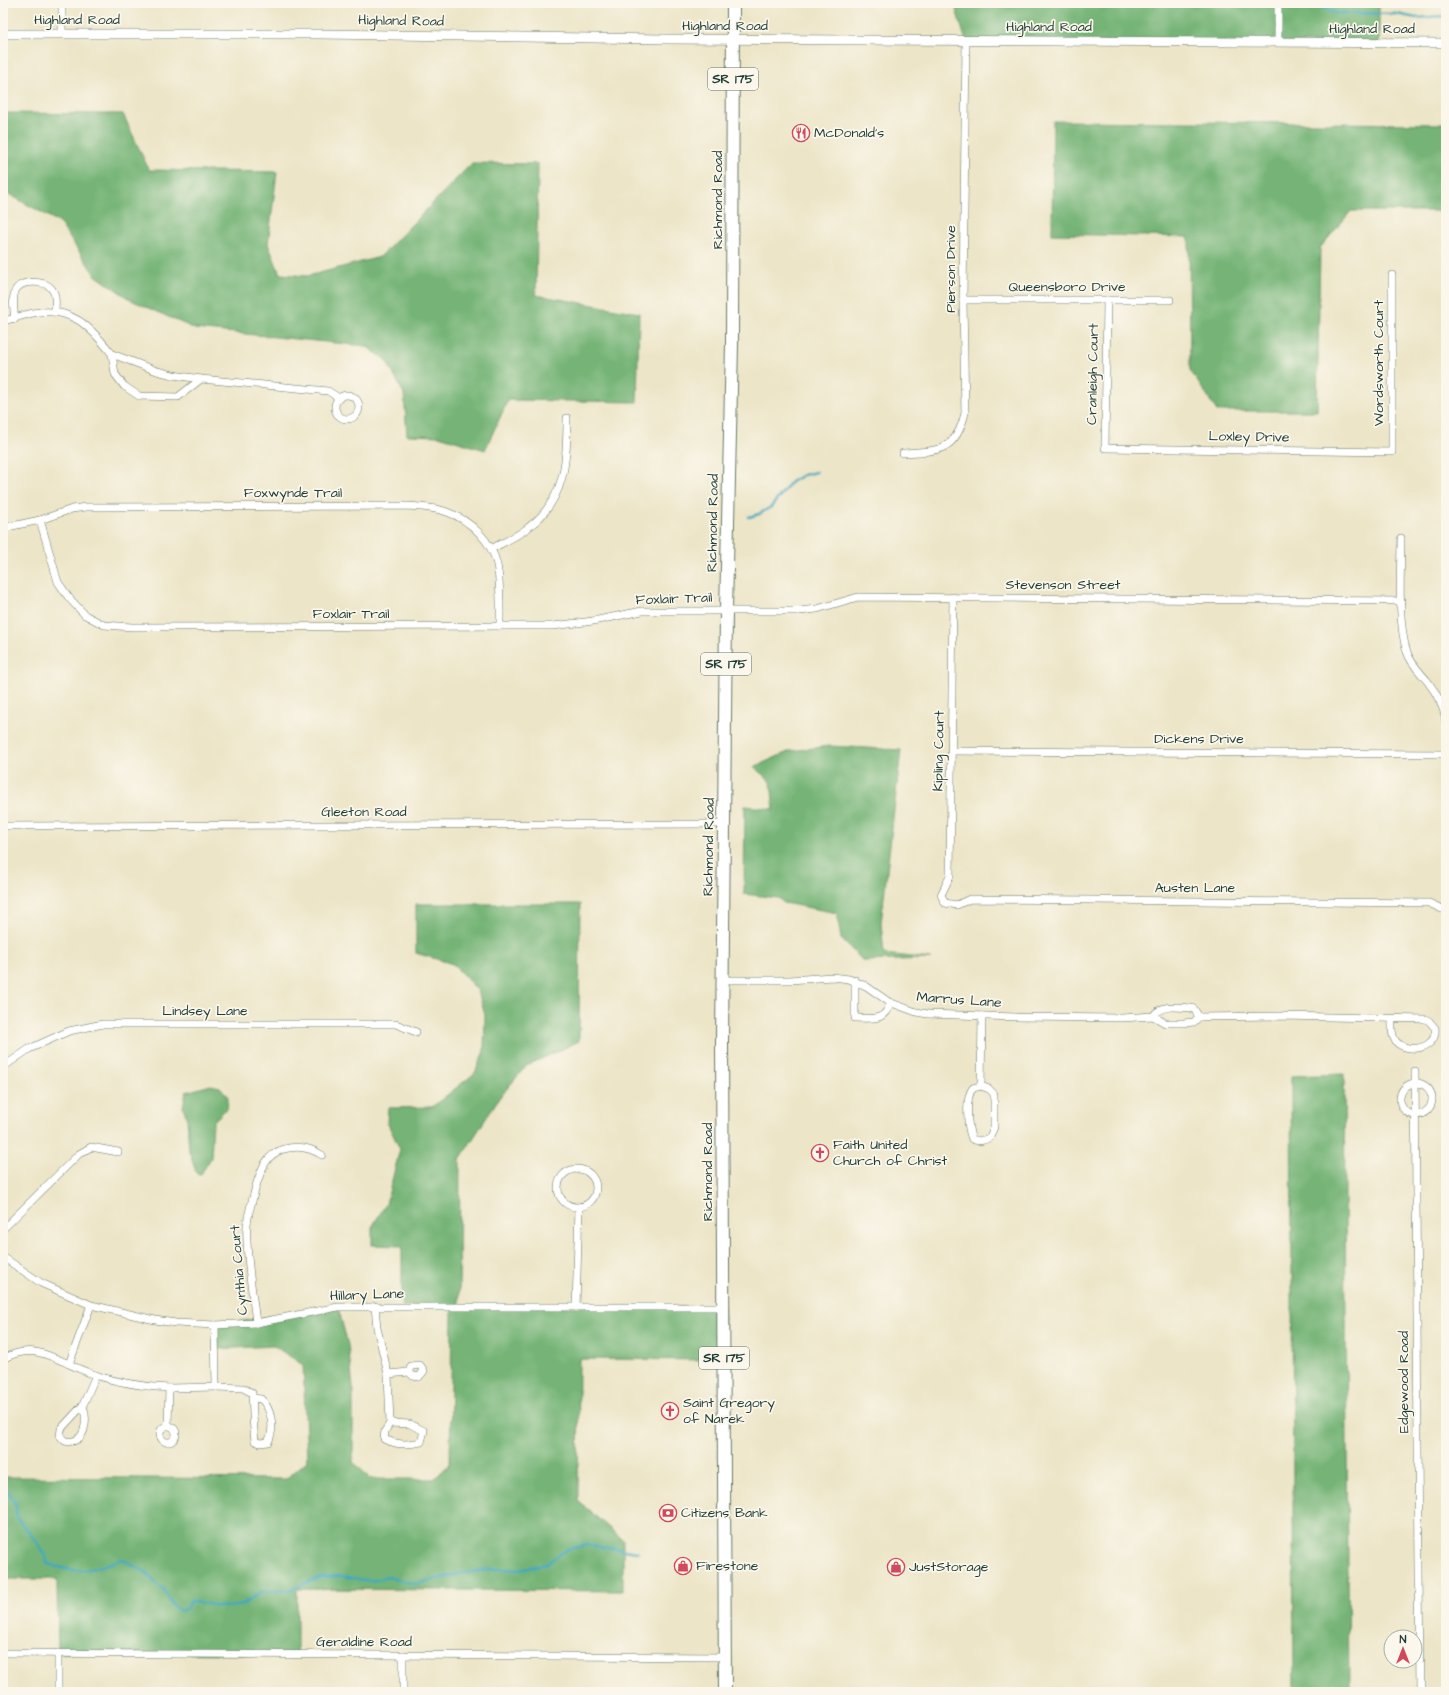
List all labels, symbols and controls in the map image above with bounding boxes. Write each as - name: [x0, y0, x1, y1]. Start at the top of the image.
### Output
- street label: Highland Road: [34, 10, 120, 30]
- street label: Highland Road: [358, 10, 444, 32]
- street label: Highland Road: [682, 16, 768, 36]
- street label: Highland Road: [1006, 17, 1092, 37]
- street label: Highland Road: [1329, 19, 1415, 39]
- road number: SR 175: [708, 68, 758, 90]
- restaurant icon: McDonald's: [791, 123, 811, 143]
- place label: McDonald's: [814, 123, 884, 143]
- street label: Richmond Road: [708, 151, 728, 249]
- street label: Pierson Drive: [941, 225, 961, 313]
- street label: Queensboro Drive: [1009, 277, 1126, 297]
- street label: Wordsworth Court: [1369, 299, 1389, 426]
- street label: Cranleigh Court: [1082, 323, 1104, 425]
- street label: Loxley Drive: [1208, 426, 1290, 448]
- street label: Richmond Road: [702, 474, 724, 572]
- street label: Foxwynde Trail: [244, 483, 342, 503]
- street label: Stevenson Street: [1006, 575, 1121, 595]
- street label: Foxlair Trail: [635, 588, 713, 610]
- street label: Foxlair Trail: [313, 604, 389, 624]
- road number: SR 175: [701, 653, 751, 675]
- street label: Kipling Court: [928, 710, 950, 792]
- street label: Dickens Drive: [1154, 729, 1244, 749]
- street label: Richmond Road: [698, 798, 720, 896]
- street label: Gleeton Road: [321, 802, 407, 822]
- street label: Austen Lane: [1155, 878, 1236, 898]
- street label: Marrus Lane: [916, 987, 1003, 1013]
- street label: Lindsey Lane: [162, 1001, 248, 1021]
- street label: Richmond Road: [698, 1123, 718, 1221]
- place label: Faith United Church of Christ: [833, 1135, 948, 1171]
- church icon: Faith United Church of Christ: [810, 1143, 830, 1163]
- street label: Cynthia Court: [225, 1224, 253, 1316]
- street label: Hillary Lane: [329, 1284, 405, 1306]
- street label: Edgewood Road: [1394, 1331, 1414, 1433]
- road number: SR 175: [699, 1347, 749, 1369]
- place label: Saint Gregory of Narek: [683, 1393, 775, 1429]
- church icon: Saint Gregory of Narek: [660, 1401, 680, 1421]
- bank icon: Citizens Bank: [658, 1503, 678, 1523]
- place label: Citizens Bank: [681, 1503, 768, 1523]
- shop icon: Firestone: [673, 1556, 693, 1576]
- place label: Firestone: [696, 1556, 759, 1576]
- shop icon: JustStorage: [886, 1557, 906, 1577]
- place label: JustStorage: [909, 1557, 989, 1577]
- north arrow: [1383, 1629, 1423, 1669]
- street label: Geraldine Road: [316, 1632, 412, 1652]
- text: N: [1400, 1632, 1407, 1647]

